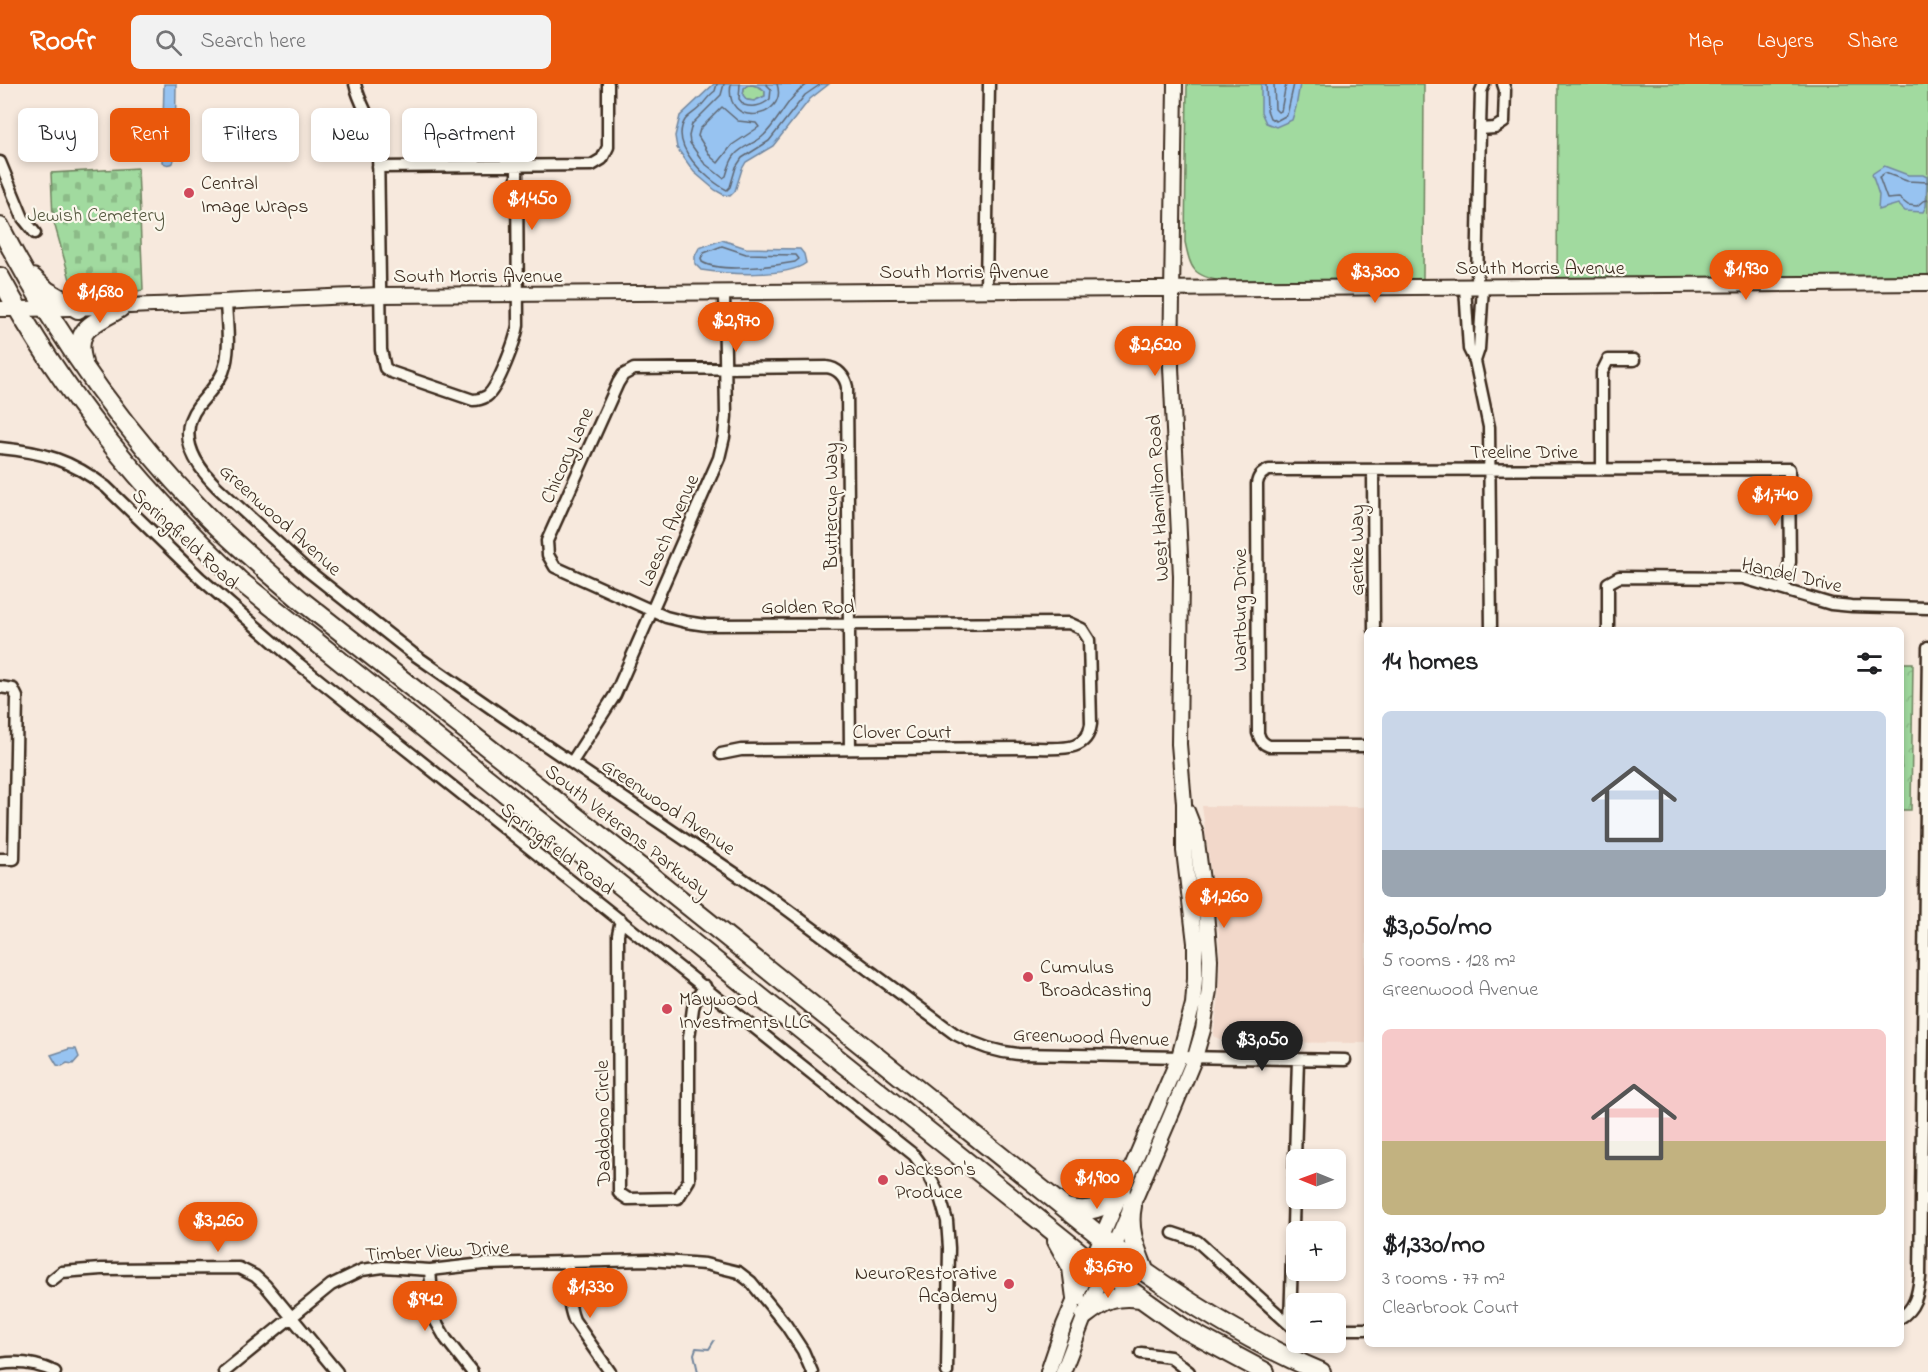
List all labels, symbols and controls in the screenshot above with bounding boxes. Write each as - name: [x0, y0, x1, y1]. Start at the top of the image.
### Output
- search box: [131, 15, 551, 69]
- text: Roofr: [30, 22, 95, 63]
- icon: search: [152, 26, 185, 59]
- text: Search here: [200, 26, 306, 58]
- text: Map: [1688, 27, 1724, 57]
- text: Layers: [1757, 27, 1814, 57]
- text: Share: [1847, 27, 1898, 57]
- chip: Buy: [18, 108, 98, 162]
- chip: Rent: [110, 108, 190, 162]
- chip: Filters: [202, 108, 299, 162]
- chip: New: [311, 108, 390, 162]
- chip: Apartment: [402, 108, 537, 162]
- place label: Central Image Wraps: [201, 170, 309, 223]
- pin: $1,450: [483, 180, 581, 231]
- text: $1,450: [507, 185, 557, 214]
- marker: Central Image Wraps: [182, 186, 196, 200]
- park label: Jewish Cemetery: [27, 202, 165, 231]
- pin: $1,930: [1697, 250, 1795, 301]
- pin: $3,300: [1326, 253, 1424, 304]
- street label: South Morris Avenue: [1455, 255, 1625, 284]
- text: $1,930: [1724, 255, 1768, 284]
- text: $3,300: [1350, 258, 1400, 287]
- street label: South Morris Avenue: [879, 259, 1049, 288]
- street label: South Morris Avenue: [393, 263, 563, 292]
- pin: $1,680: [51, 273, 149, 324]
- text: $1,680: [77, 278, 123, 307]
- pin: $2,970: [687, 302, 785, 353]
- text: $2,970: [712, 307, 760, 336]
- pin: $2,620: [1106, 326, 1204, 377]
- text: $2,620: [1129, 331, 1181, 360]
- street label: Chicory Lane: [534, 403, 602, 509]
- street label: West Hamilton Road: [1141, 414, 1178, 582]
- street label: Treeline Drive: [1470, 439, 1578, 468]
- street label: Buttercup Way: [818, 443, 847, 571]
- street label: Greenwood Avenue: [212, 458, 347, 584]
- street label: Laesch Avenue: [633, 470, 708, 592]
- pin: $1,740: [1726, 476, 1824, 527]
- text: $1,740: [1751, 481, 1799, 510]
- street label: Springfield Road: [124, 482, 244, 598]
- street label: Gerike Way: [1344, 504, 1373, 596]
- street label: Wartburg Drive: [1227, 548, 1257, 672]
- street label: Handel Drive: [1738, 551, 1845, 602]
- street label: Golden Rod: [761, 594, 855, 623]
- text: 14 homes: [1382, 644, 1478, 682]
- icon: filters: [1853, 647, 1886, 680]
- street label: Clover Court: [853, 719, 952, 748]
- icon: home: [1580, 750, 1688, 858]
- street label: Greenwood Avenue: [595, 752, 741, 864]
- street label: South Veterans Parkway: [538, 758, 715, 906]
- street label: Springfield Road: [493, 796, 619, 904]
- pin: $1,260: [1175, 878, 1273, 929]
- text: $1,260: [1199, 883, 1249, 912]
- text: $3,050/mo: [1382, 909, 1492, 947]
- text: 5 rooms · 128 m²: [1382, 947, 1516, 976]
- place label: Cumulus Broadcasting: [1039, 954, 1151, 1007]
- marker: Cumulus Broadcasting: [1021, 970, 1035, 984]
- text: Greenwood Avenue: [1382, 976, 1538, 1005]
- place label: Maywood Investments LLC: [679, 986, 810, 1038]
- marker: Maywood Investments LLC: [660, 1002, 674, 1016]
- street label: Greenwood Avenue: [1012, 1021, 1170, 1056]
- pin: $3,050: [1213, 1021, 1311, 1072]
- text: $3,050: [1236, 1026, 1288, 1055]
- street label: Daddono Circle: [589, 1060, 620, 1187]
- icon: home: [1580, 1068, 1688, 1176]
- north arrow: [1286, 1149, 1346, 1209]
- map controls: [1286, 1149, 1346, 1353]
- place label: Jackson's Produce: [895, 1156, 976, 1208]
- pin: $1,900: [1048, 1159, 1146, 1210]
- text: $1,900: [1074, 1164, 1120, 1193]
- marker: Jackson's Produce: [876, 1173, 890, 1187]
- pin: $3,260: [169, 1202, 267, 1253]
- text: $3,260: [192, 1207, 244, 1236]
- button: +: [1286, 1221, 1346, 1281]
- text: $1,330/mo: [1382, 1227, 1485, 1265]
- street label: Timber View Drive: [364, 1234, 510, 1271]
- pin: $3,670: [1059, 1248, 1157, 1299]
- text: $3,670: [1083, 1253, 1133, 1282]
- place label: NeuroRestorative Academy: [855, 1260, 997, 1312]
- text: 3 rooms · 77 m²: [1382, 1265, 1505, 1294]
- pin: $1,330: [541, 1268, 639, 1319]
- text: $1,330: [566, 1273, 614, 1302]
- marker: NeuroRestorative Academy: [1002, 1277, 1016, 1291]
- pin: $942: [389, 1281, 461, 1332]
- text: $942: [407, 1286, 443, 1315]
- button: −: [1286, 1293, 1346, 1353]
- text: Clearbrook Court: [1382, 1294, 1519, 1323]

